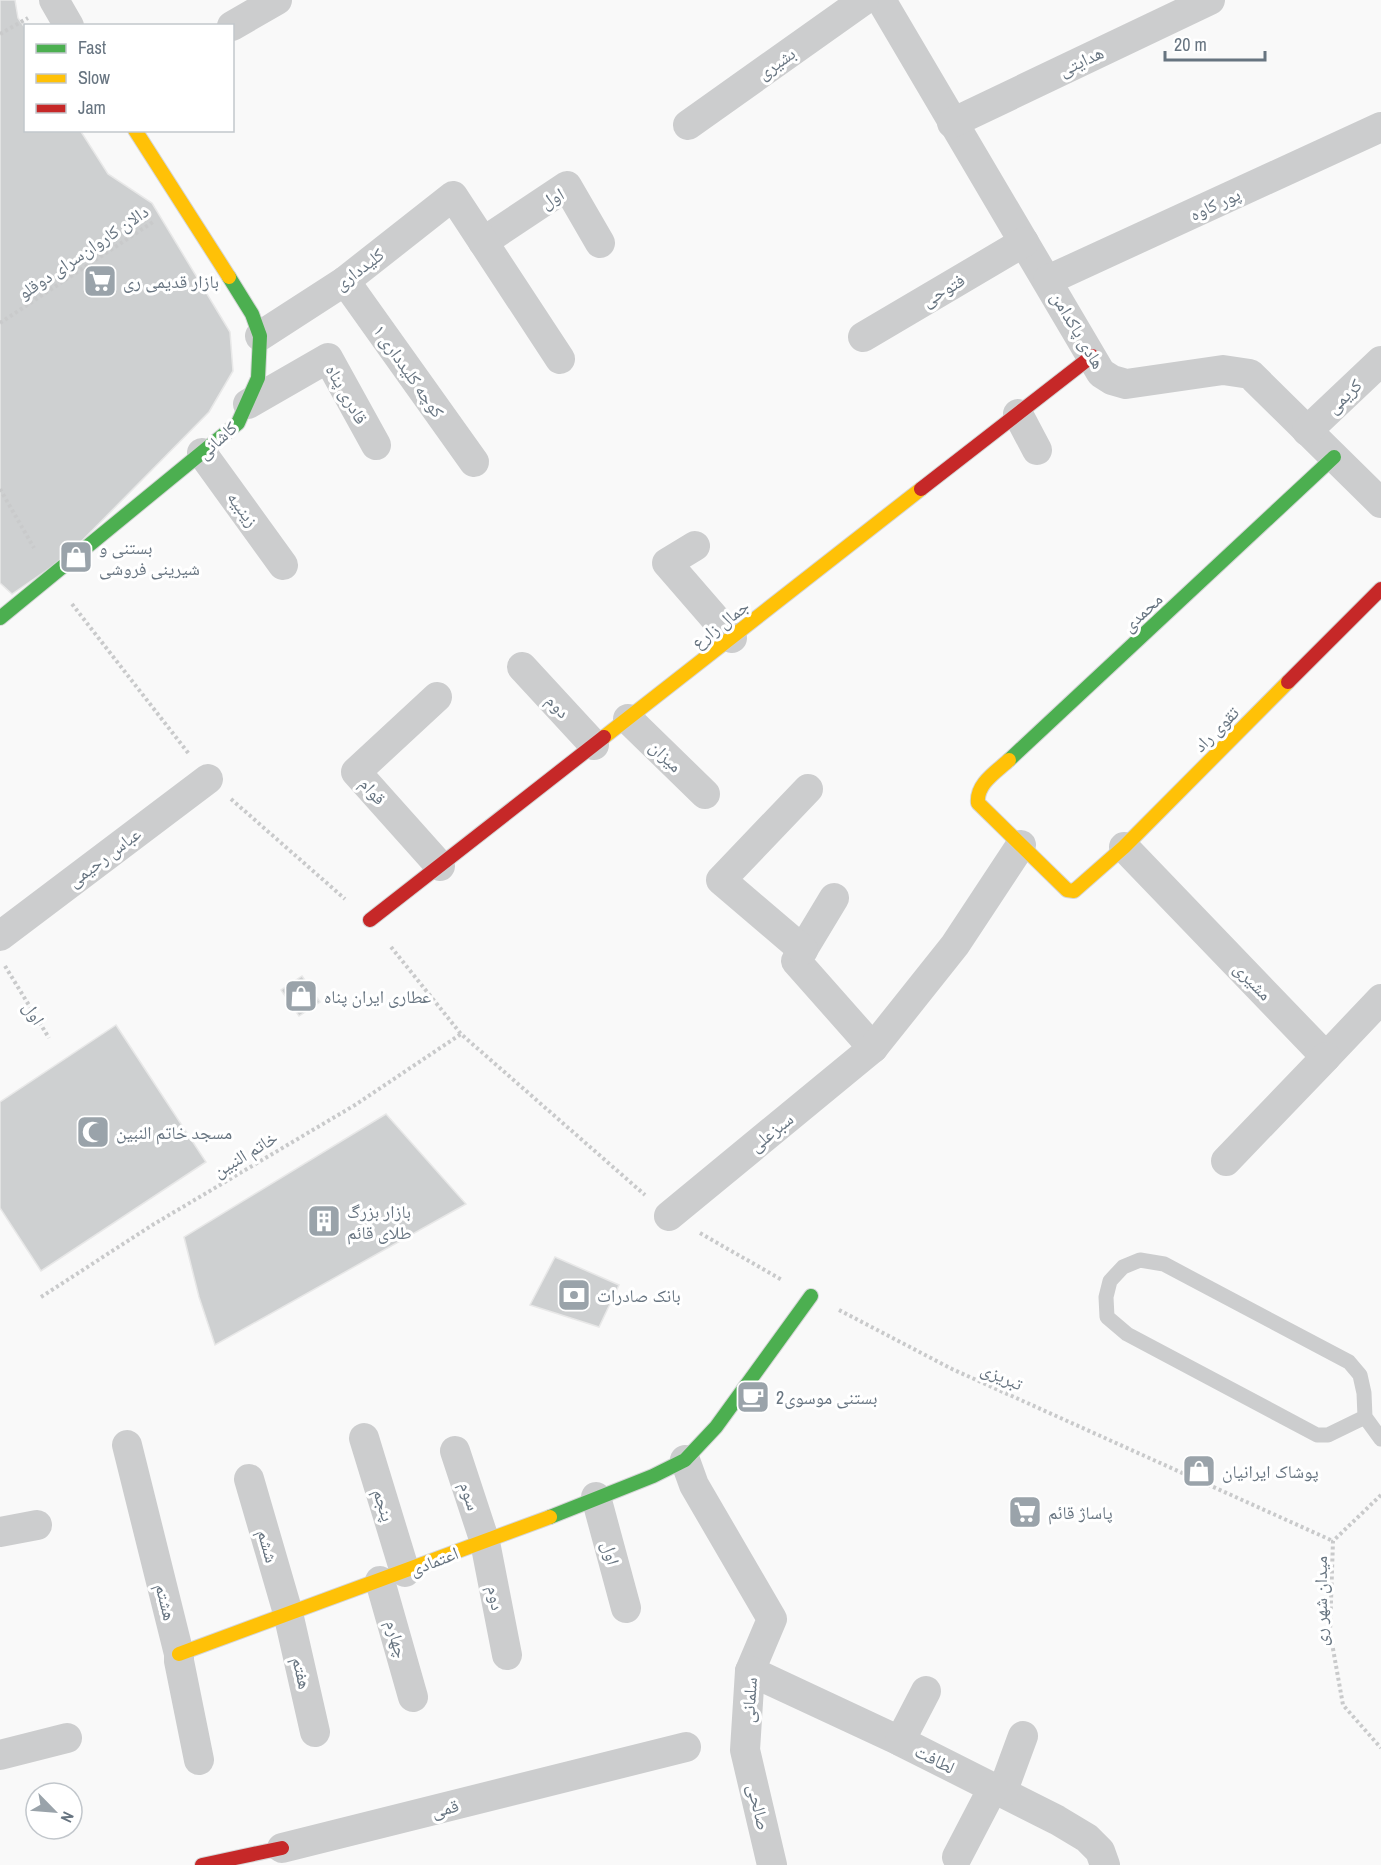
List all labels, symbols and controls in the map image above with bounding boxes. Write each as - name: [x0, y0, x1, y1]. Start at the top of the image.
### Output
- legend: [24, 24, 234, 132]
- scale bar: [1165, 24, 1266, 62]
- text: 20 m: [1174, 32, 1207, 57]
- text: Fast: [78, 35, 106, 60]
- street label: هدایتی: [1054, 40, 1108, 82]
- street label: بشیری: [752, 41, 800, 85]
- text: Slow: [78, 65, 110, 90]
- text: Jam: [78, 95, 106, 120]
- street label: اول: [536, 181, 568, 215]
- street label: پور کاوه: [1185, 181, 1245, 227]
- street label: دالان کاروان‌سرای دوقلو: [13, 199, 153, 305]
- street label: کلیدداری: [329, 242, 390, 296]
- supermarket icon: بازار قدیمی ری: [82, 263, 118, 299]
- street label: فتوحی: [917, 267, 969, 313]
- place label: بازار قدیمی ری: [123, 269, 219, 294]
- street label: هادی پاکدامن: [1045, 287, 1111, 373]
- street label: کوچه کلیدداری ۱: [368, 319, 451, 423]
- street label: قادری پناه: [320, 360, 374, 428]
- street label: کریمی: [1321, 372, 1368, 419]
- street label: کاشانی: [192, 415, 243, 465]
- street label: زینبیه: [222, 486, 264, 532]
- place label: بستنی و شیرینی فروشی: [99, 535, 200, 581]
- shop icon: بستنی و شیرینی فروشی: [58, 539, 94, 575]
- street label: محمدی: [1116, 587, 1168, 637]
- street label: جمال زارع: [686, 593, 754, 655]
- street label: دوم: [540, 688, 576, 724]
- street label: تقوی راد: [1188, 701, 1244, 757]
- street label: میزان: [644, 734, 688, 778]
- street label: قوام: [354, 772, 392, 810]
- street label: عباس رحیمی: [62, 821, 146, 893]
- street label: مشیری: [1228, 956, 1278, 1006]
- shop icon: عطاری ایران پناه: [283, 978, 319, 1014]
- place label: عطاری ایران پناه: [324, 984, 431, 1009]
- street label: اول: [17, 996, 51, 1030]
- street label: سبزعلی: [744, 1106, 798, 1158]
- mosque icon: مسجد خاتم النبین: [75, 1114, 111, 1150]
- place label: مسجد خاتم النبین: [116, 1120, 232, 1145]
- street label: خاتم النبین: [208, 1125, 282, 1183]
- place label: بازار بزرگ طلای قائم: [347, 1199, 412, 1245]
- building icon: بازار بزرگ طلای قائم: [306, 1203, 342, 1239]
- bank icon: بانک صادرات: [556, 1277, 592, 1313]
- place label: بانک صادرات: [597, 1283, 681, 1308]
- street label: تبریزی: [977, 1356, 1027, 1396]
- cafe icon: بستنی موسوی2: [735, 1379, 771, 1415]
- place label: بستنی موسوی2: [776, 1385, 877, 1410]
- shop icon: پوشاک ایرانیان: [1181, 1453, 1217, 1489]
- place label: پوشاک ایرانیان: [1222, 1459, 1319, 1484]
- street label: سوم: [454, 1478, 486, 1514]
- street label: پنجم: [367, 1486, 401, 1524]
- supermarket icon: پاساژ قائم: [1007, 1494, 1043, 1530]
- place label: پاساژ قائم: [1048, 1500, 1113, 1525]
- street label: ششم: [251, 1527, 285, 1565]
- street label: اول: [596, 1538, 626, 1568]
- street label: اعتمادی: [406, 1540, 462, 1582]
- street label: میدان شهر ری: [1308, 1556, 1333, 1646]
- street label: هشتم: [149, 1581, 183, 1623]
- street label: دوم: [481, 1583, 511, 1613]
- street label: چهارم: [380, 1617, 414, 1661]
- street label: هفتم: [286, 1655, 318, 1691]
- street label: سلمانی: [735, 1676, 763, 1724]
- street label: لطافت: [911, 1738, 959, 1780]
- north arrow: [24, 1781, 84, 1841]
- street label: صالحی: [742, 1781, 776, 1833]
- street label: قمی: [429, 1793, 461, 1823]
- text: N: [56, 1808, 80, 1826]

